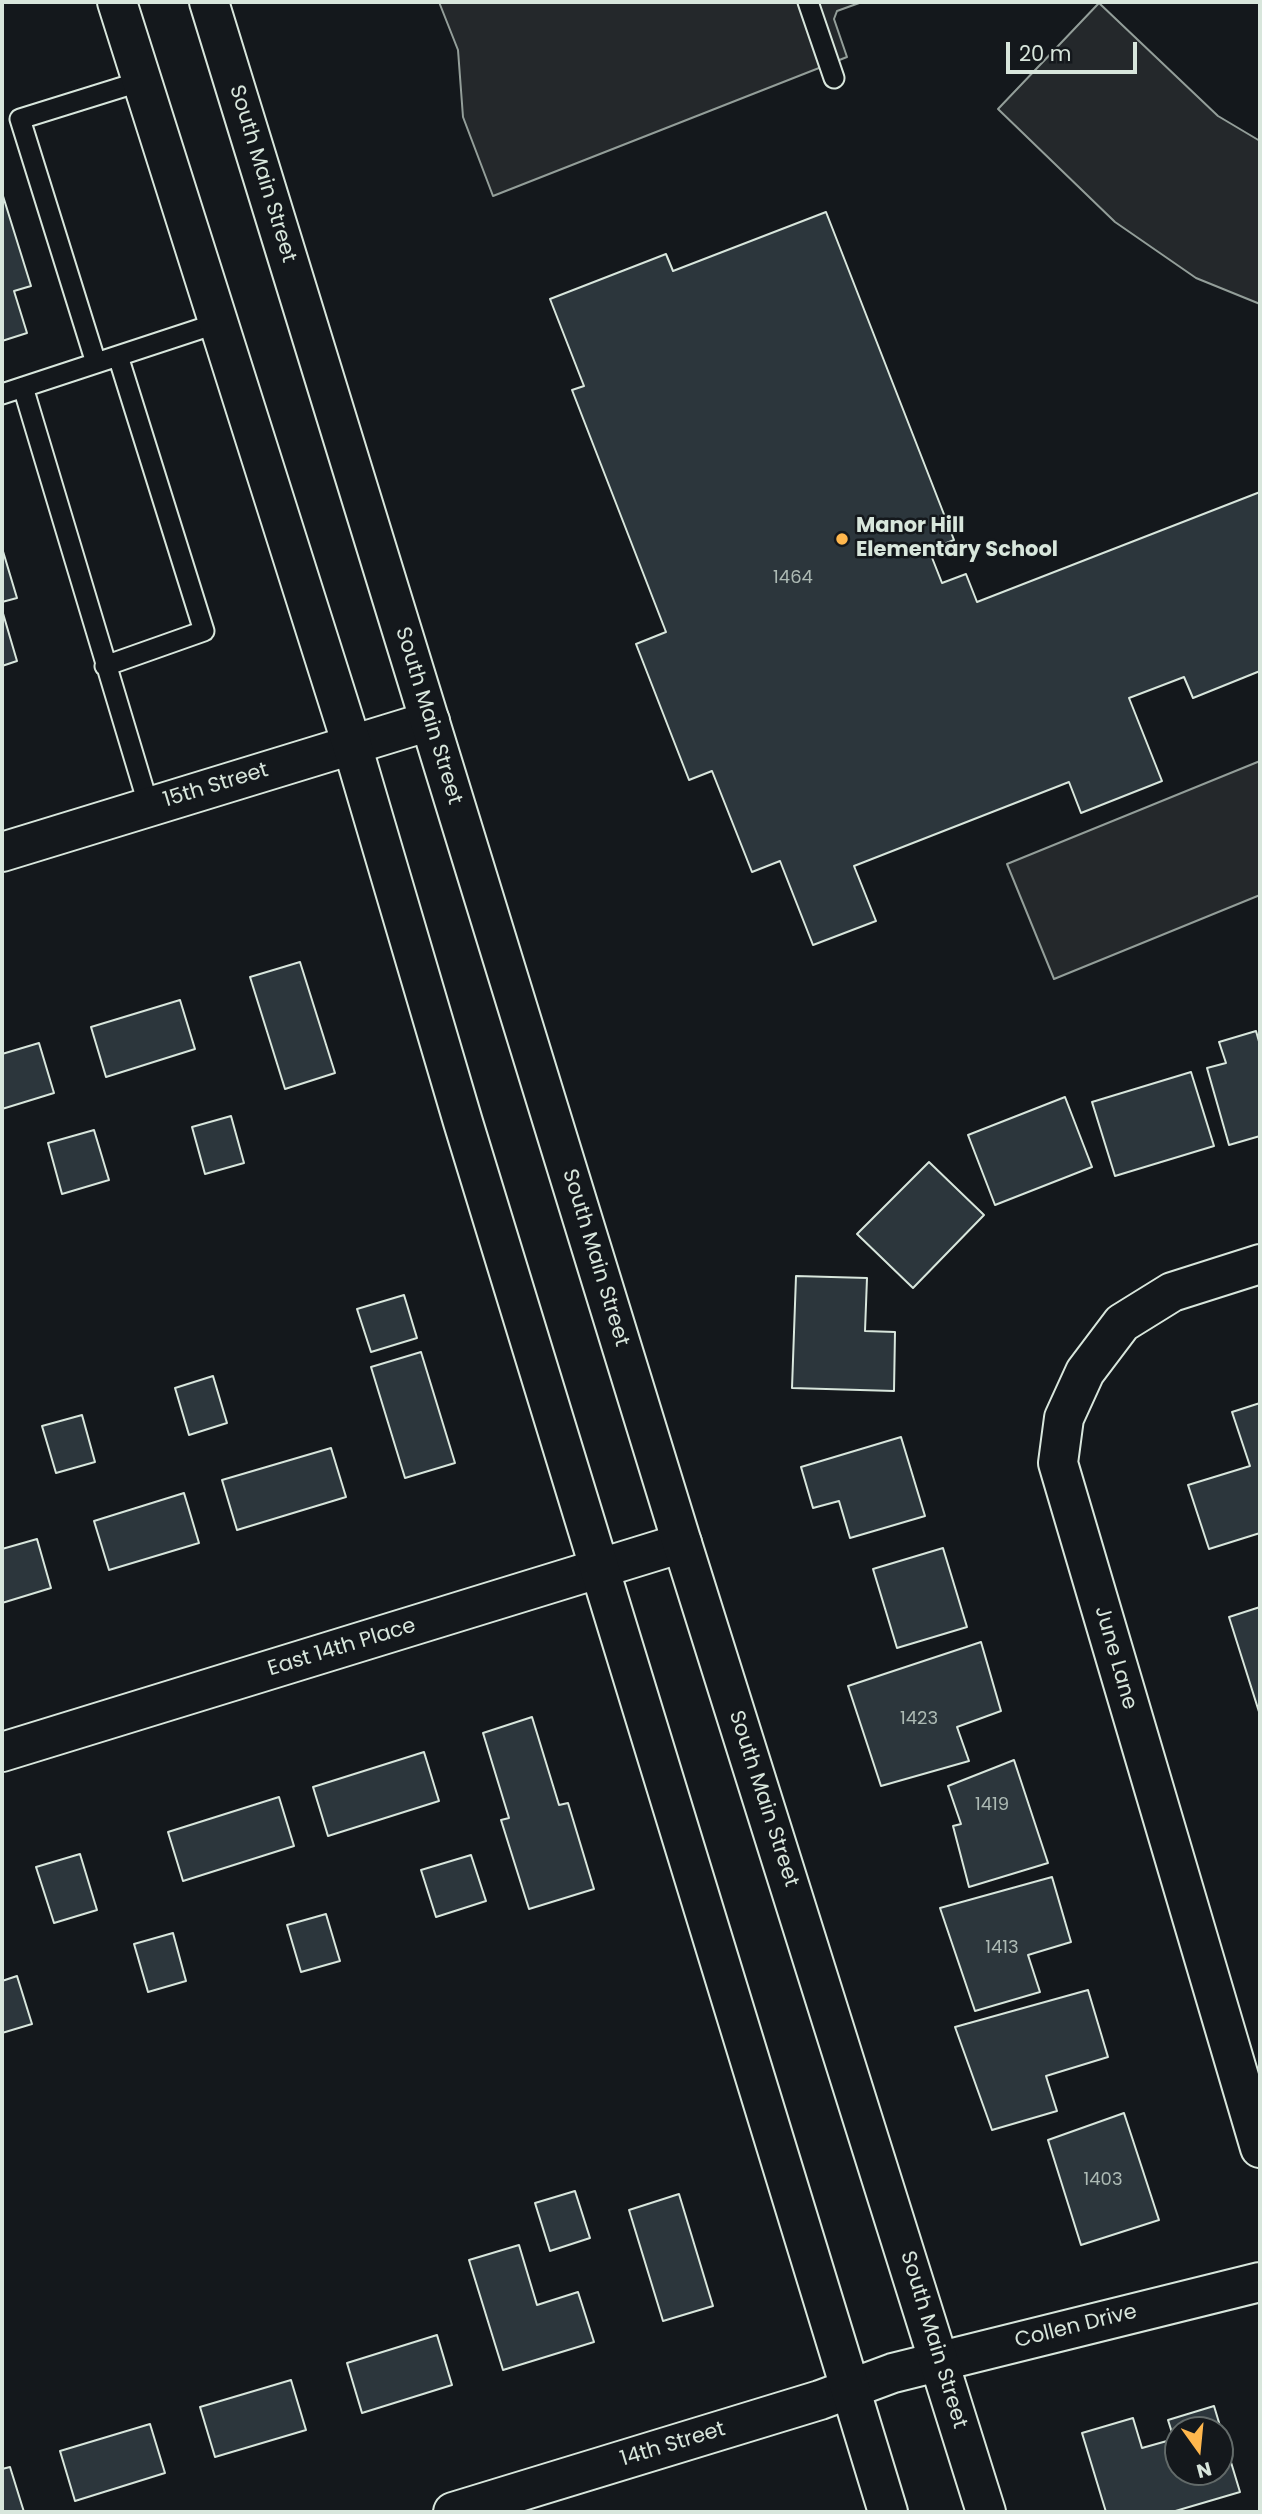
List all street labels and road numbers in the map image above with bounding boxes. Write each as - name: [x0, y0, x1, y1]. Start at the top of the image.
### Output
- street label: South Main Street: [223, 82, 301, 266]
- street label: South Main Street: [389, 624, 467, 808]
- street label: 15th Street: [161, 758, 271, 814]
- street label: South Main Street: [556, 1166, 634, 1350]
- street label: June Lane: [1088, 1603, 1142, 1713]
- street label: East 14th Place: [265, 1614, 419, 1682]
- street label: South Main Street: [723, 1708, 803, 1890]
- street label: South Main Street: [894, 2248, 972, 2432]
- street label: Collen Drive: [1012, 2300, 1140, 2354]
- street label: 14th Street: [618, 2417, 728, 2473]

